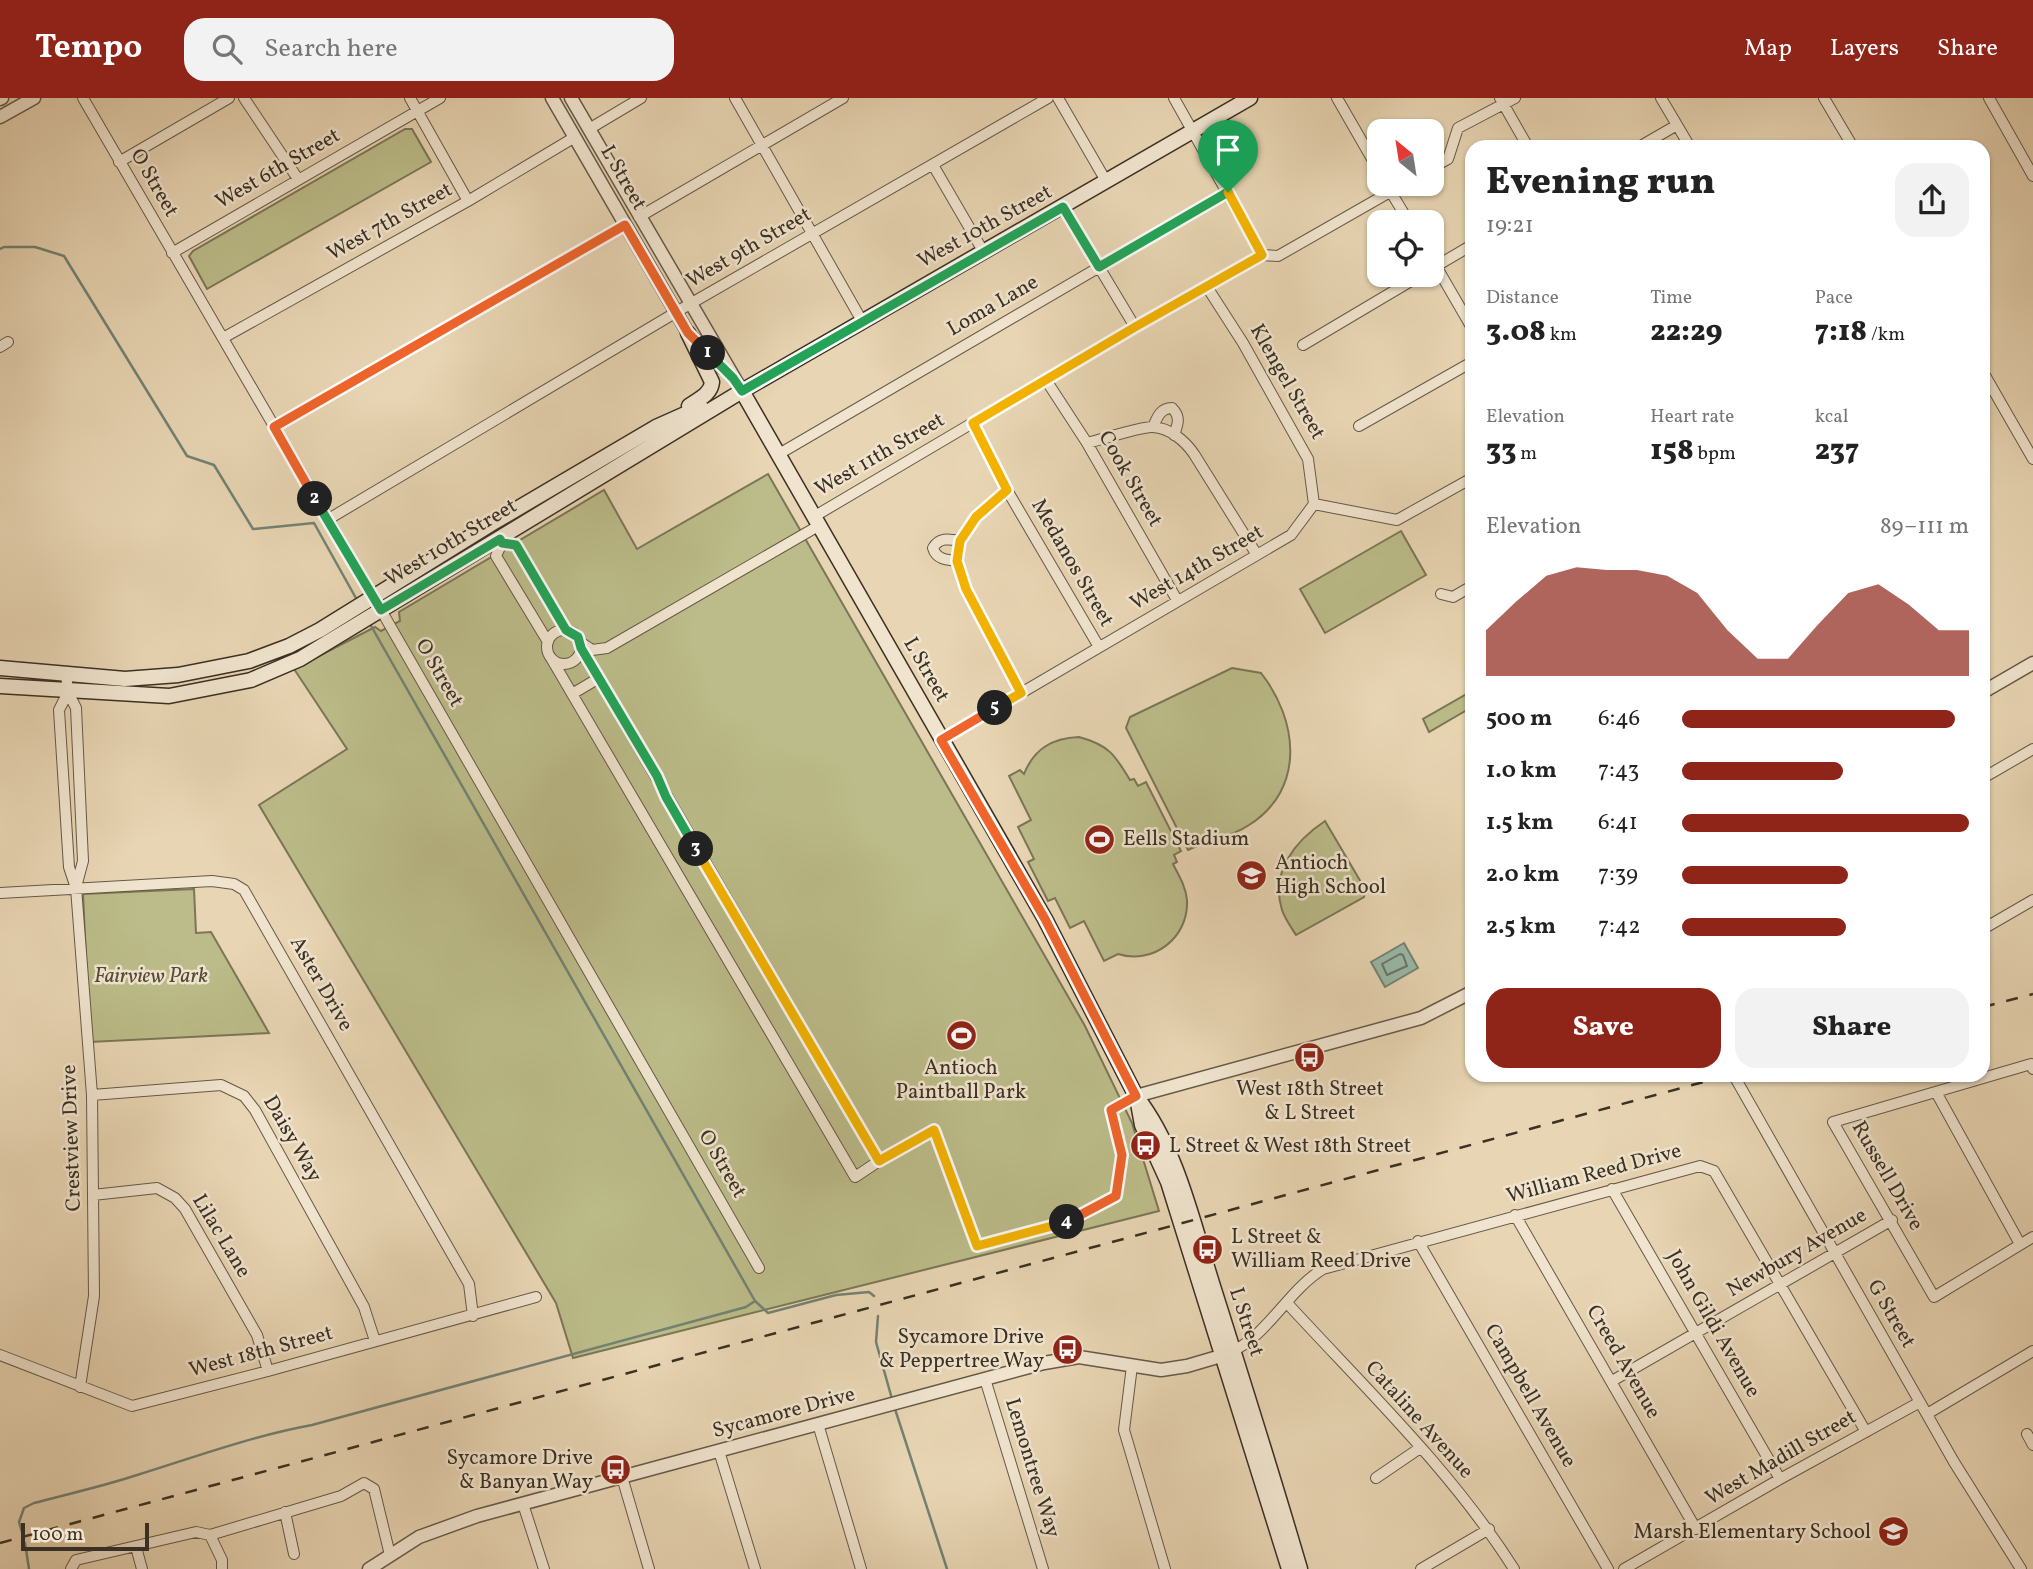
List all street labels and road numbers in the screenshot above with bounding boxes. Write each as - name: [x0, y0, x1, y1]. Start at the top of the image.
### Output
- street label: West 6th Street: [210, 122, 346, 216]
- street label: L Street: [593, 140, 653, 216]
- street label: O Street: [123, 143, 185, 223]
- street label: West 7th Street: [322, 176, 458, 268]
- street label: West 10th Street: [912, 178, 1058, 276]
- street label: West 9th Street: [681, 200, 817, 296]
- street label: Loma Lane: [942, 268, 1044, 344]
- street label: Klengel Street: [1242, 319, 1332, 445]
- street label: West 11th Street: [810, 406, 950, 504]
- street label: Cook Street: [1091, 426, 1169, 532]
- street label: West 10th Street: [379, 492, 523, 594]
- street label: Medanos Street: [1024, 494, 1120, 632]
- street label: West 14th Street: [1125, 518, 1269, 618]
- street label: L Street: [896, 632, 956, 708]
- street label: O Street: [408, 633, 470, 713]
- street label: Aster Drive: [282, 931, 360, 1037]
- street label: Crestview Drive: [55, 1064, 89, 1212]
- street label: Daisy Way: [256, 1090, 329, 1188]
- street label: Russell Drive: [1844, 1116, 1930, 1236]
- street label: O Street: [691, 1124, 753, 1204]
- street label: William Reed Drive: [1503, 1137, 1685, 1211]
- street label: Lilac Lane: [185, 1189, 257, 1283]
- street label: Newbury Avenue: [1722, 1201, 1872, 1305]
- street label: John Gildi Avenue: [1659, 1245, 1767, 1403]
- street label: G Street: [1860, 1274, 1922, 1354]
- street label: L Street: [1221, 1284, 1271, 1360]
- street label: Creed Avenue: [1579, 1300, 1667, 1424]
- street label: West 18th Street: [186, 1319, 336, 1385]
- street label: Campbell Avenue: [1477, 1319, 1583, 1473]
- street label: Cataline Avenue: [1358, 1355, 1480, 1485]
- street label: Sycamore Drive: [709, 1380, 859, 1446]
- street label: Lemontree Way: [997, 1395, 1067, 1542]
- street label: West Madill Street: [1700, 1403, 1862, 1513]

